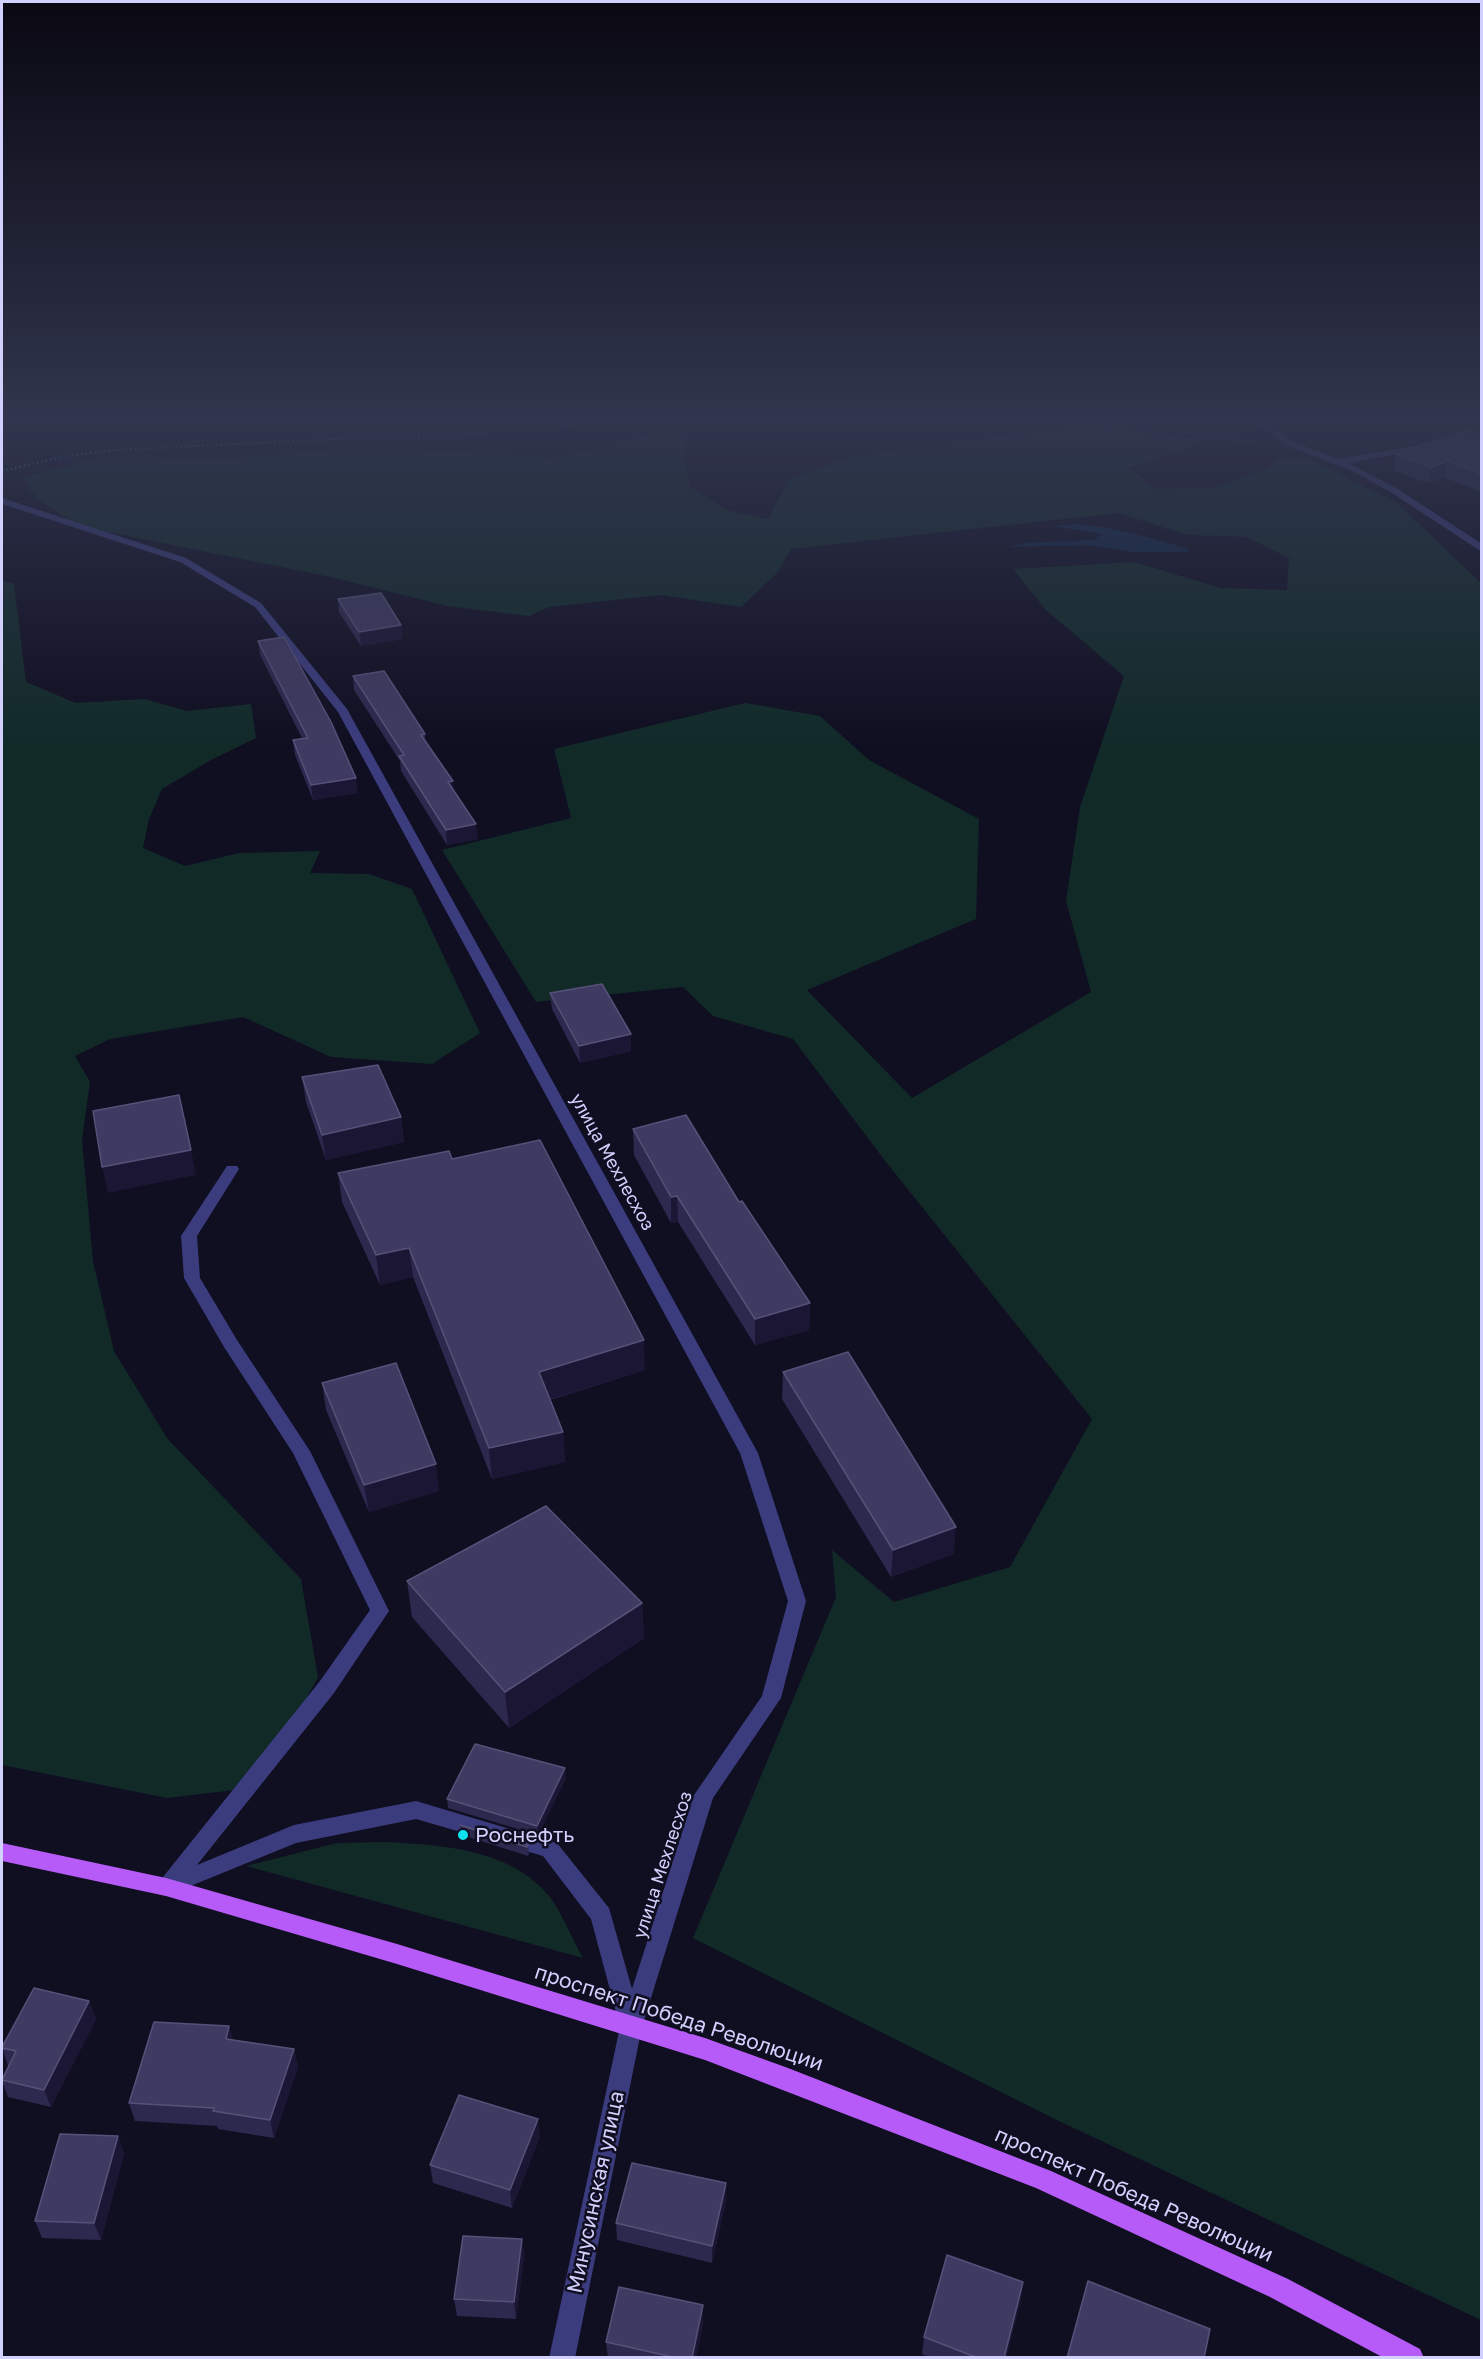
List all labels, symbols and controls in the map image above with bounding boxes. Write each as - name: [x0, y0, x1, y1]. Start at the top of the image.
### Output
- street label: улица Мехлесхоз: [565, 1090, 659, 1234]
- street label: улица Мехлесхоз: [629, 1789, 697, 1941]
- place label: Роснефть: [475, 1822, 574, 1848]
- marker: Роснефть: [456, 1828, 470, 1842]
- street label: проспект Победа Революции: [532, 1959, 826, 2077]
- street label: Минусинская улица: [562, 2089, 630, 2295]
- street label: проспект Победа Революции: [991, 2122, 1277, 2268]

